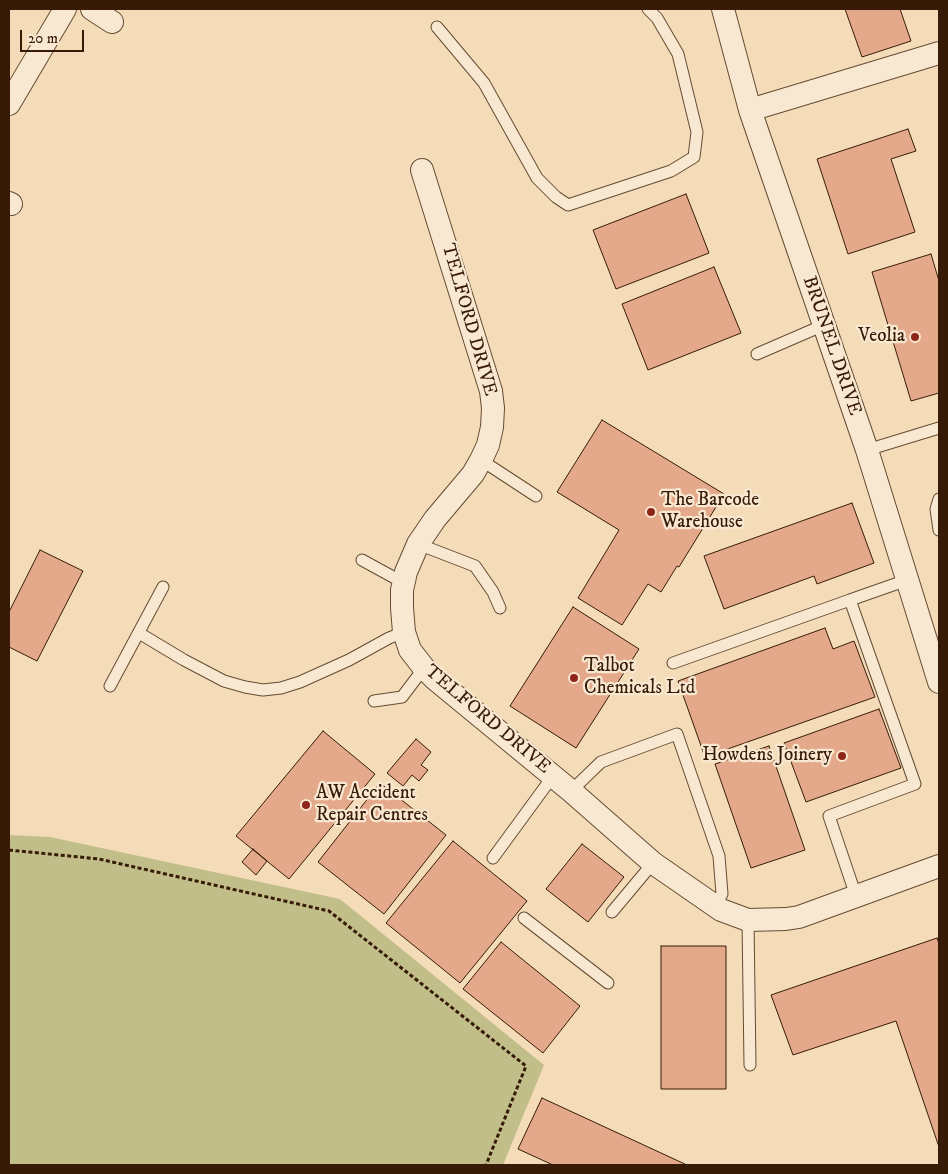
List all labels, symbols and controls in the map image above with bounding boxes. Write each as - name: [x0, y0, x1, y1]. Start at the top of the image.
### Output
- scale bar: [22, 20, 86, 52]
- text: 20 m: [28, 29, 58, 48]
- street label: TELFORD DRIVE: [435, 241, 501, 399]
- street label: BRUNEL DRIVE: [797, 273, 865, 419]
- place label: Veolia: [858, 326, 905, 348]
- marker: Veolia: [909, 331, 921, 343]
- place label: The Barcode Warehouse: [661, 490, 759, 534]
- marker: The Barcode Warehouse: [645, 506, 657, 518]
- place label: Talbot Chemicals Ltd: [584, 656, 695, 700]
- street label: TELFORD DRIVE: [419, 661, 555, 779]
- marker: Talbot Chemicals Ltd: [568, 672, 580, 684]
- place label: Howdens Joinery: [702, 745, 832, 767]
- marker: Howdens Joinery: [836, 750, 848, 762]
- place label: AW Accident Repair Centres: [316, 783, 428, 827]
- marker: AW Accident Repair Centres: [300, 799, 312, 811]

